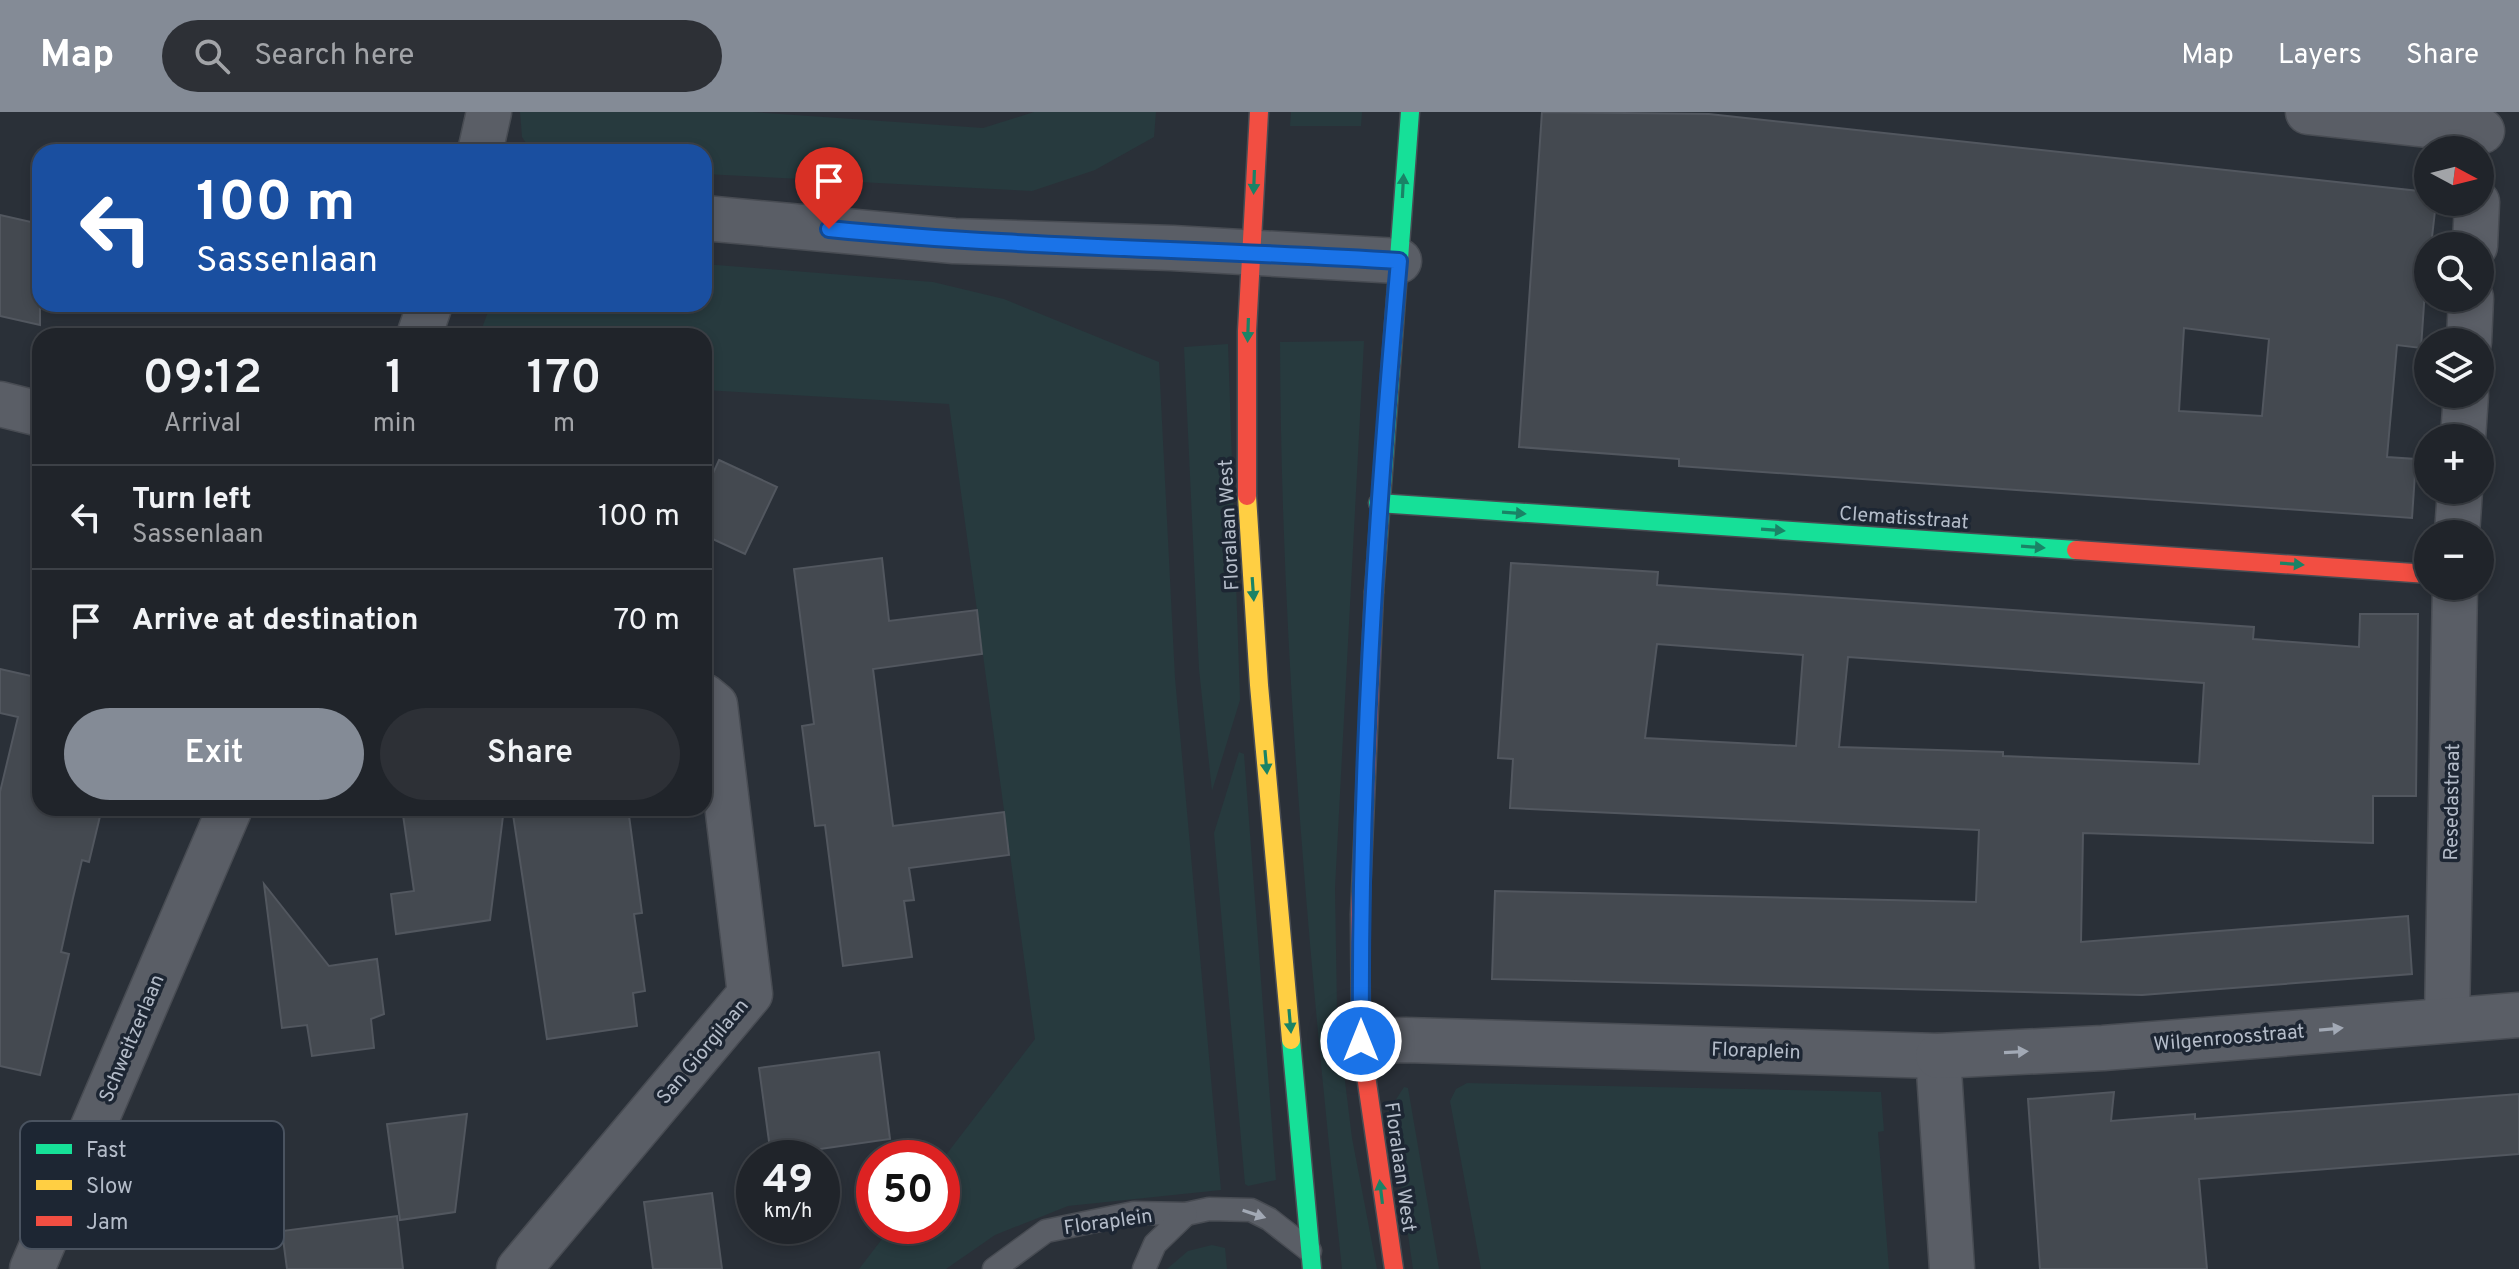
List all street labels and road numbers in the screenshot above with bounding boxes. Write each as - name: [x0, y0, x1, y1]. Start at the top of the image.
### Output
- street label: Floralaan West: [1214, 459, 1246, 591]
- street label: Clematisstraat: [1838, 502, 1969, 536]
- street label: Resedastraat: [2439, 743, 2467, 861]
- street label: Schweitzerlaan: [94, 971, 171, 1107]
- street label: San Giorgilaan: [652, 994, 755, 1110]
- street label: Wilgenroosstraat: [2153, 1019, 2306, 1059]
- street label: Floraplein: [1711, 1037, 1801, 1067]
- street label: Floralaan West: [1377, 1100, 1421, 1234]
- street label: Floraplein: [1062, 1204, 1154, 1242]

